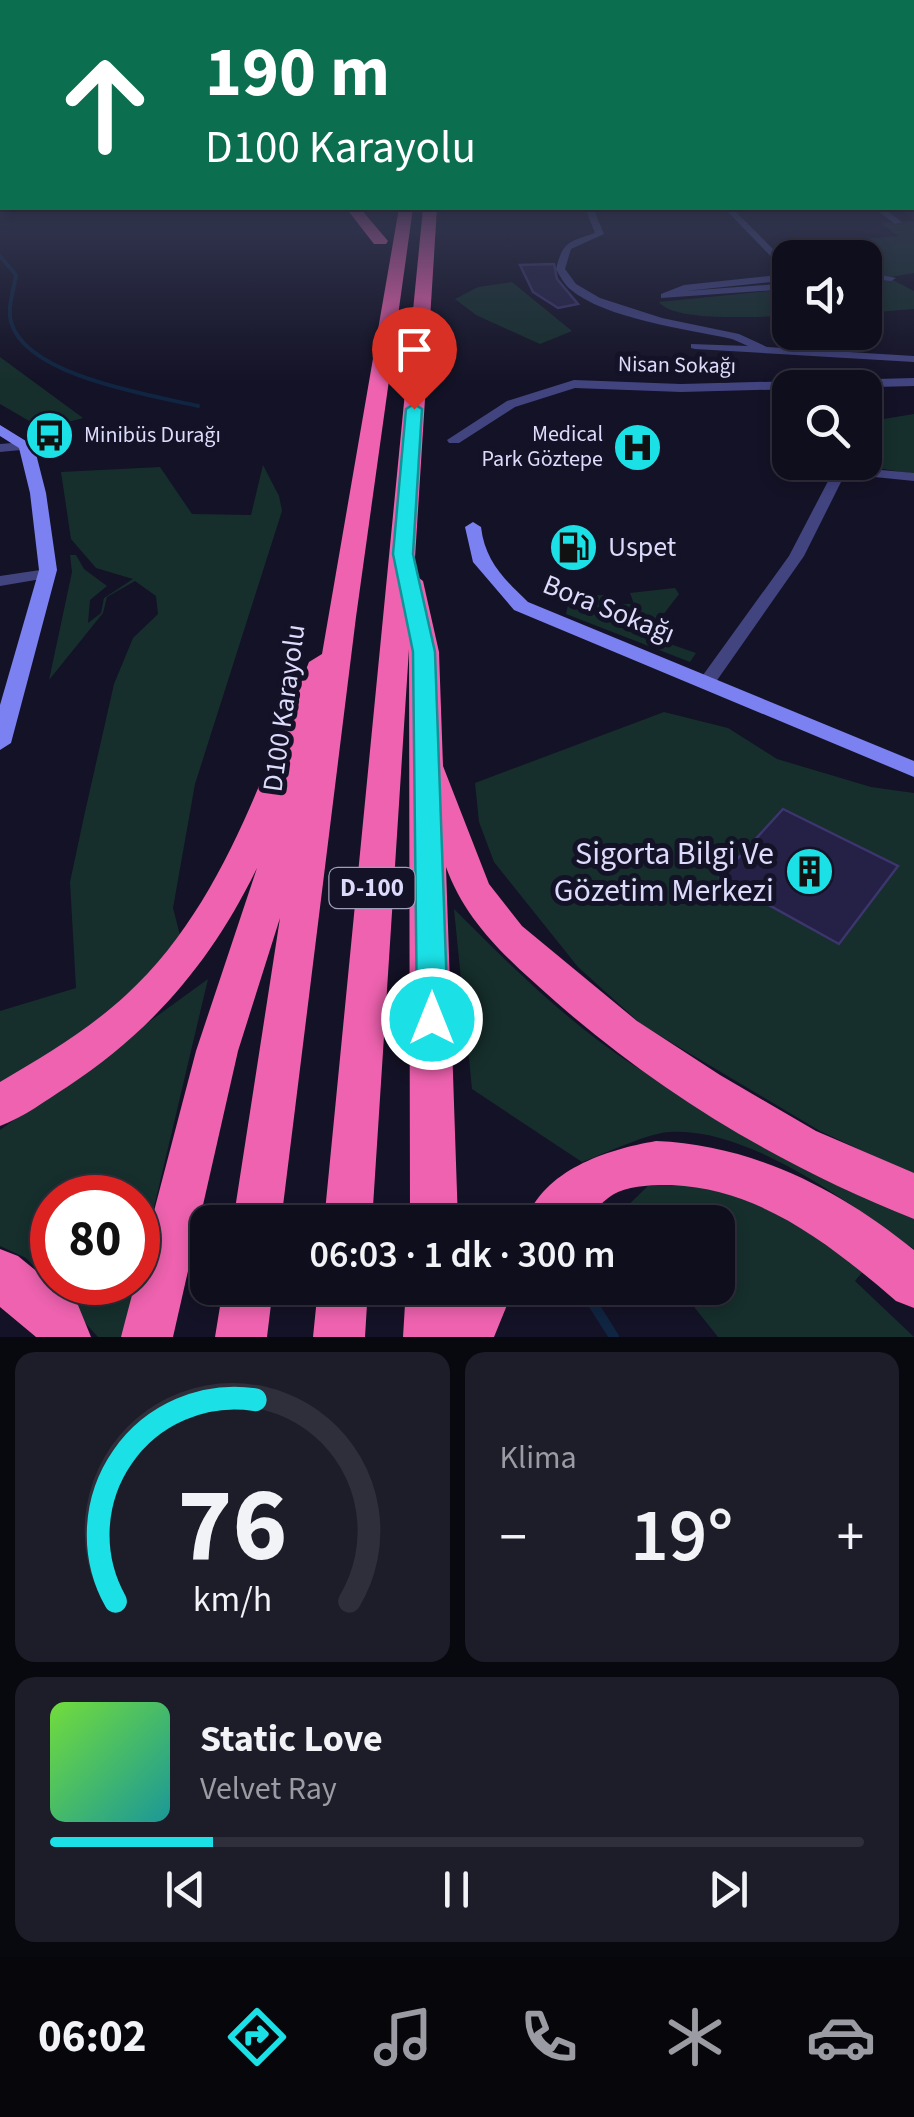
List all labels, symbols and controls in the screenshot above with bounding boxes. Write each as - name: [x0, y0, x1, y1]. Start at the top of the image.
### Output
- text: 190 m: [205, 23, 390, 123]
- icon: ahead: [40, 40, 170, 170]
- text: D100 Karayolu: [205, 116, 476, 180]
- map controls: [772, 240, 882, 480]
- button: sound: [772, 240, 882, 350]
- pin: [372, 307, 457, 410]
- icon: arrive: [387, 322, 442, 377]
- street label: Nisan Sokağı: [618, 348, 736, 382]
- button: search: [772, 370, 882, 480]
- bus stop icon: Minibüs Durağı: [23, 409, 75, 461]
- place label: Medical Park Göztepe: [482, 418, 603, 475]
- place label: Minibüs Durağı: [84, 419, 221, 451]
- hospital icon: Medical Park Göztepe: [612, 421, 664, 473]
- fuel station icon: Uspet: [547, 521, 599, 573]
- place label: Uspet: [608, 527, 677, 567]
- street label: Bora Sokağı: [537, 564, 681, 654]
- street label: D100 Karayolu: [252, 622, 316, 794]
- place label: Sigorta Bilgi Ve Gözetim Merkezi: [554, 831, 774, 914]
- building icon: Sigorta Bilgi Ve Gözetim Merkezi: [783, 846, 835, 898]
- road number: D-100: [330, 868, 414, 908]
- position arrow: [380, 967, 484, 1071]
- speed limit sign: 80: [30, 1175, 160, 1305]
- text: 06:03 · 1 dk · 300 m: [309, 1228, 616, 1282]
- text: Klima: [500, 1435, 577, 1481]
- text: 76: [177, 1453, 287, 1601]
- text: 19°: [630, 1483, 733, 1590]
- text: −: [500, 1499, 527, 1577]
- text: +: [837, 1499, 864, 1577]
- text: km/h: [193, 1574, 272, 1625]
- text: Static Love: [200, 1712, 383, 1766]
- text: Velvet Ray: [200, 1766, 337, 1812]
- icon: previous: [158, 1862, 213, 1917]
- icon: pause: [429, 1862, 484, 1917]
- icon: next: [701, 1862, 756, 1917]
- icon: directions: [222, 2002, 292, 2072]
- icon: music: [368, 2002, 438, 2072]
- icon: phone: [514, 2002, 584, 2072]
- icon: climate: [660, 2002, 730, 2072]
- icon: car: [806, 2002, 876, 2072]
- text: 06:02: [38, 2005, 147, 2069]

